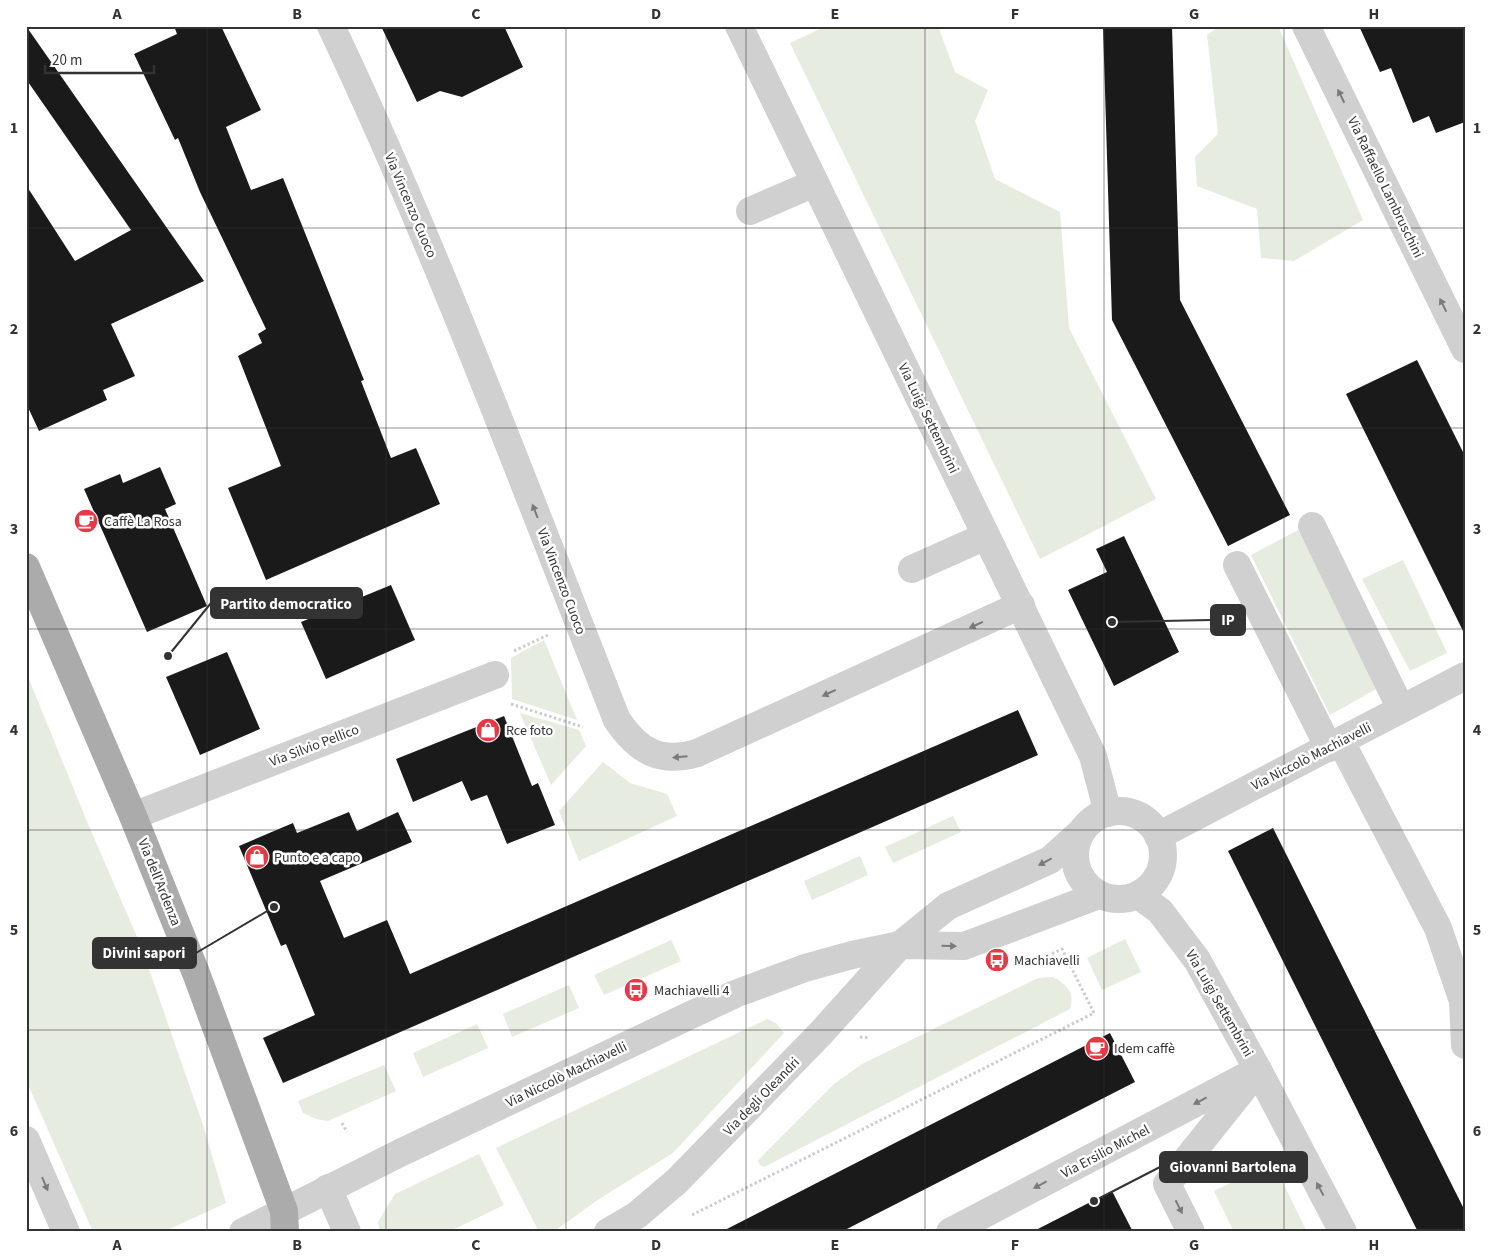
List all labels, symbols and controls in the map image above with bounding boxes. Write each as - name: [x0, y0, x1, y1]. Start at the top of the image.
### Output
- text: A: [111, 3, 122, 25]
- text: B: [292, 3, 302, 25]
- text: C: [471, 3, 481, 25]
- text: D: [651, 3, 661, 25]
- text: E: [831, 3, 839, 25]
- text: F: [1011, 3, 1019, 25]
- text: G: [1189, 3, 1199, 25]
- text: H: [1369, 3, 1379, 25]
- scale bar: [45, 42, 154, 74]
- text: 20 m: [52, 50, 82, 71]
- one-way arrow: [1337, 89, 1345, 103]
- street label: Via Raffaello Lambruschini: [1342, 113, 1428, 261]
- text: 1: [10, 117, 18, 139]
- text: 1: [1473, 117, 1481, 139]
- street label: Via Vincenzo Cuoco: [379, 150, 441, 261]
- one-way arrow: [1439, 298, 1447, 312]
- text: 2: [10, 318, 18, 340]
- text: 2: [1473, 318, 1481, 340]
- street label: Via Luigi Settembrini: [893, 360, 964, 477]
- one-way arrow: [531, 503, 539, 518]
- cafe icon: Caffè La Rosa: [73, 508, 99, 534]
- place label: Caffè La Rosa: [104, 512, 182, 532]
- text: 3: [10, 518, 18, 540]
- text: 3: [1473, 518, 1481, 540]
- street label: Via Vincenzo Cuoco: [532, 525, 591, 637]
- callout: Partito democratico: [211, 588, 362, 618]
- text: Partito democratico: [220, 594, 352, 615]
- callout: IP: [1211, 605, 1245, 635]
- text: IP: [1221, 610, 1235, 631]
- one-way arrow: [969, 622, 983, 630]
- one-way arrow: [822, 689, 836, 697]
- shop icon: Rce foto: [475, 717, 501, 743]
- street label: Via Niccolò Machiavelli: [1248, 718, 1375, 796]
- text: 4: [10, 719, 19, 741]
- text: 4: [1473, 719, 1482, 741]
- street label: Via Silvio Pellico: [267, 720, 362, 772]
- place label: Rce foto: [506, 721, 553, 741]
- one-way arrow: [672, 753, 688, 761]
- street label: Via dell'Ardenza: [132, 836, 186, 929]
- shop icon: Punto e a capo: [244, 844, 270, 870]
- place label: Punto e a capo: [274, 848, 360, 868]
- one-way arrow: [1037, 858, 1052, 866]
- text: 5: [10, 919, 18, 941]
- text: 5: [1473, 919, 1481, 941]
- callout: Divini sapori: [93, 938, 196, 968]
- one-way arrow: [941, 942, 957, 950]
- text: Divini sapori: [103, 943, 185, 964]
- street label: Via Luigi Settembrini: [1180, 946, 1258, 1061]
- bus stop icon: Machiavelli: [984, 947, 1010, 973]
- place label: Machiavelli: [1014, 951, 1080, 971]
- bus stop icon: Machiavelli 4: [623, 977, 649, 1003]
- place label: Machiavelli 4: [654, 981, 730, 1001]
- cafe icon: Idem caffè: [1084, 1035, 1110, 1061]
- street label: Via Niccolò Machiavelli: [503, 1037, 630, 1113]
- place label: Idem caffè: [1114, 1039, 1175, 1059]
- street label: Via degli Oleandri: [719, 1053, 804, 1140]
- one-way arrow: [1193, 1097, 1207, 1105]
- text: 6: [10, 1120, 18, 1142]
- street label: Via Ersilio Michel: [1058, 1120, 1154, 1184]
- text: 6: [1473, 1120, 1481, 1142]
- callout: Giovanni Bartolena: [1160, 1152, 1307, 1182]
- text: Giovanni Bartolena: [1170, 1157, 1297, 1178]
- one-way arrow: [42, 1177, 50, 1191]
- one-way arrow: [1033, 1181, 1048, 1189]
- one-way arrow: [1316, 1182, 1325, 1195]
- one-way arrow: [1175, 1200, 1183, 1214]
- text: A: [111, 1234, 122, 1256]
- text: B: [292, 1234, 302, 1256]
- text: C: [471, 1234, 481, 1256]
- text: D: [651, 1234, 661, 1256]
- text: E: [831, 1234, 839, 1256]
- text: F: [1011, 1234, 1019, 1256]
- text: G: [1189, 1234, 1199, 1256]
- text: H: [1369, 1234, 1379, 1256]

